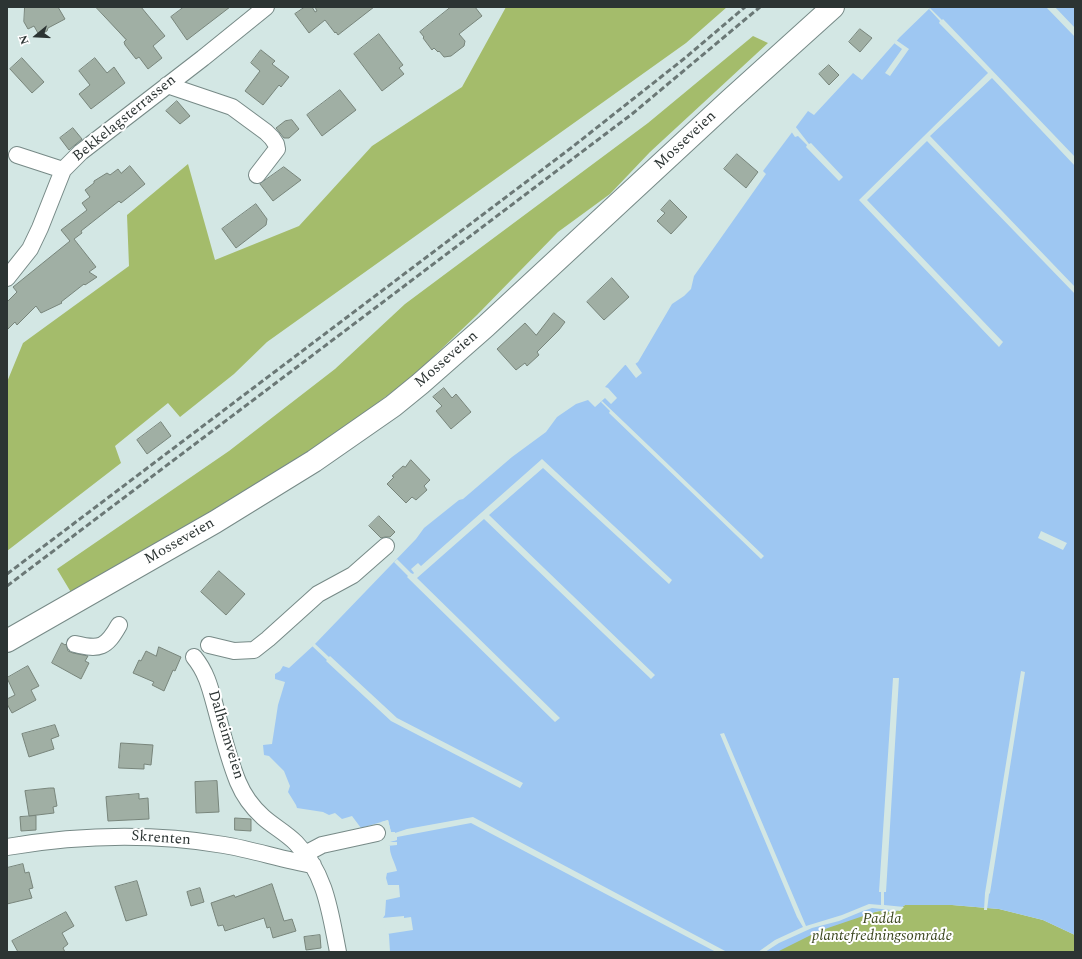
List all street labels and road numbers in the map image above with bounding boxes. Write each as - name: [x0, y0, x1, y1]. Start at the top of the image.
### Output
- street label: Bekkelagsterrassen: [70, 72, 180, 166]
- street label: Mosseveien: [651, 108, 721, 174]
- street label: Mosseveien: [412, 328, 482, 392]
- street label: Mosseveien: [142, 515, 218, 569]
- street label: Dalheimveien: [203, 688, 247, 782]
- street label: Skrenten: [131, 828, 191, 850]

